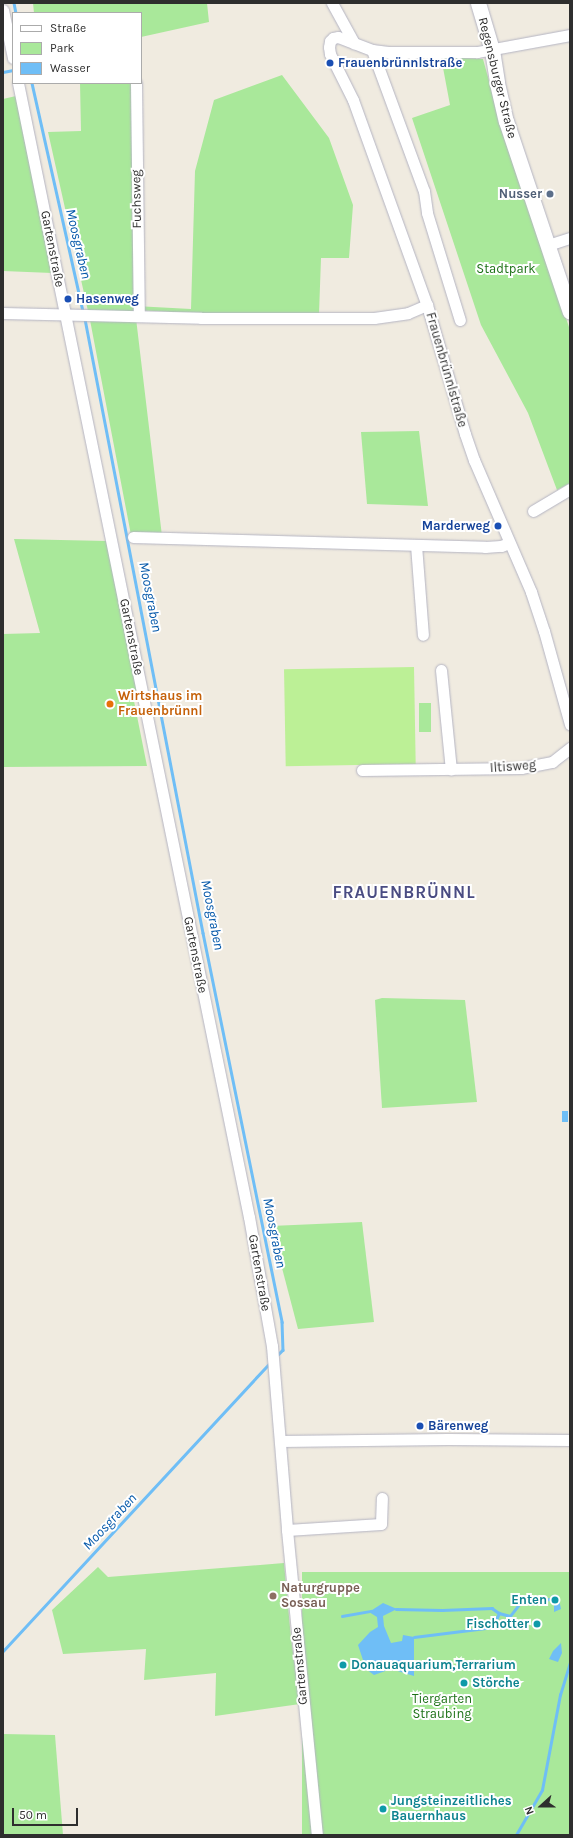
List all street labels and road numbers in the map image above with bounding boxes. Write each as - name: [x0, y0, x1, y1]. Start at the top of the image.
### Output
- street label: Regensburger Straße: [474, 16, 520, 140]
- street label: Fuchsweg: [129, 169, 145, 229]
- street label: Gartenstraße: [37, 209, 67, 289]
- street label: Frauenbrünnlstraße: [422, 311, 470, 429]
- street label: Gartenstraße: [116, 597, 146, 677]
- street label: Iltisweg: [489, 758, 537, 776]
- street label: Gartenstraße: [180, 915, 210, 995]
- street label: Gartenstraße: [245, 1233, 273, 1313]
- street label: Gartenstraße: [289, 1627, 311, 1705]

